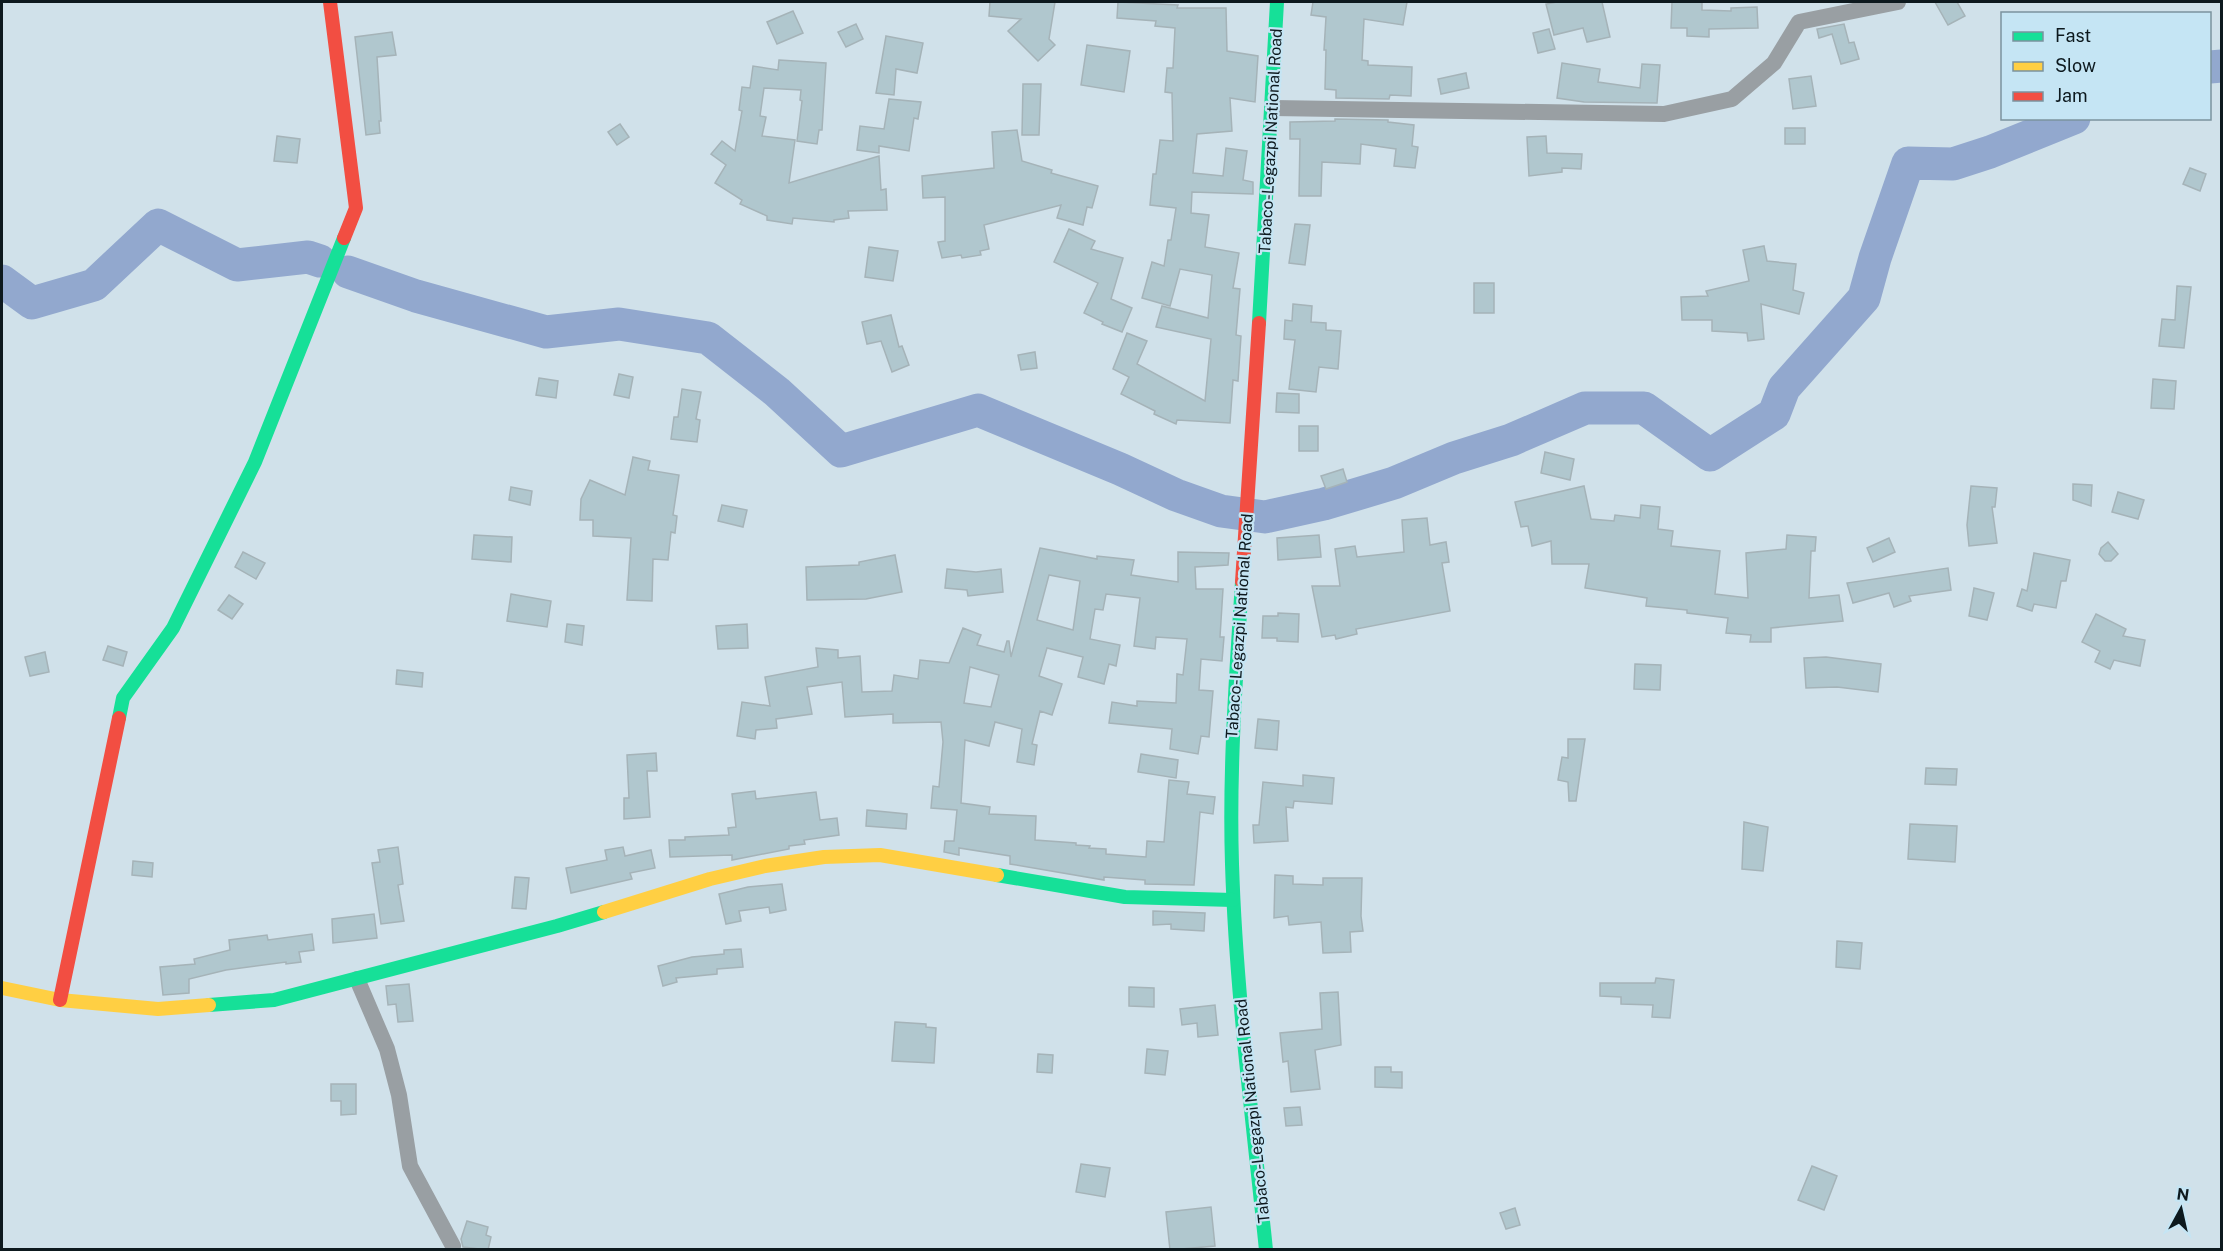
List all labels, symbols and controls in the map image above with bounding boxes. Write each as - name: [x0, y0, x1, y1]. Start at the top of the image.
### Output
- legend: [2001, 12, 2211, 120]
- text: Fast: [2055, 25, 2091, 46]
- street label: Tabaco-Legazpi National Road: [1255, 28, 1286, 254]
- text: Slow: [2055, 55, 2096, 76]
- text: Jam: [2055, 85, 2088, 106]
- street label: Tabaco-Legazpi National Road: [1222, 513, 1257, 739]
- street label: Tabaco-Legazpi National Road: [1231, 998, 1274, 1224]
- north arrow: [2151, 1179, 2211, 1239]
- text: N: [2175, 1184, 2191, 1205]

